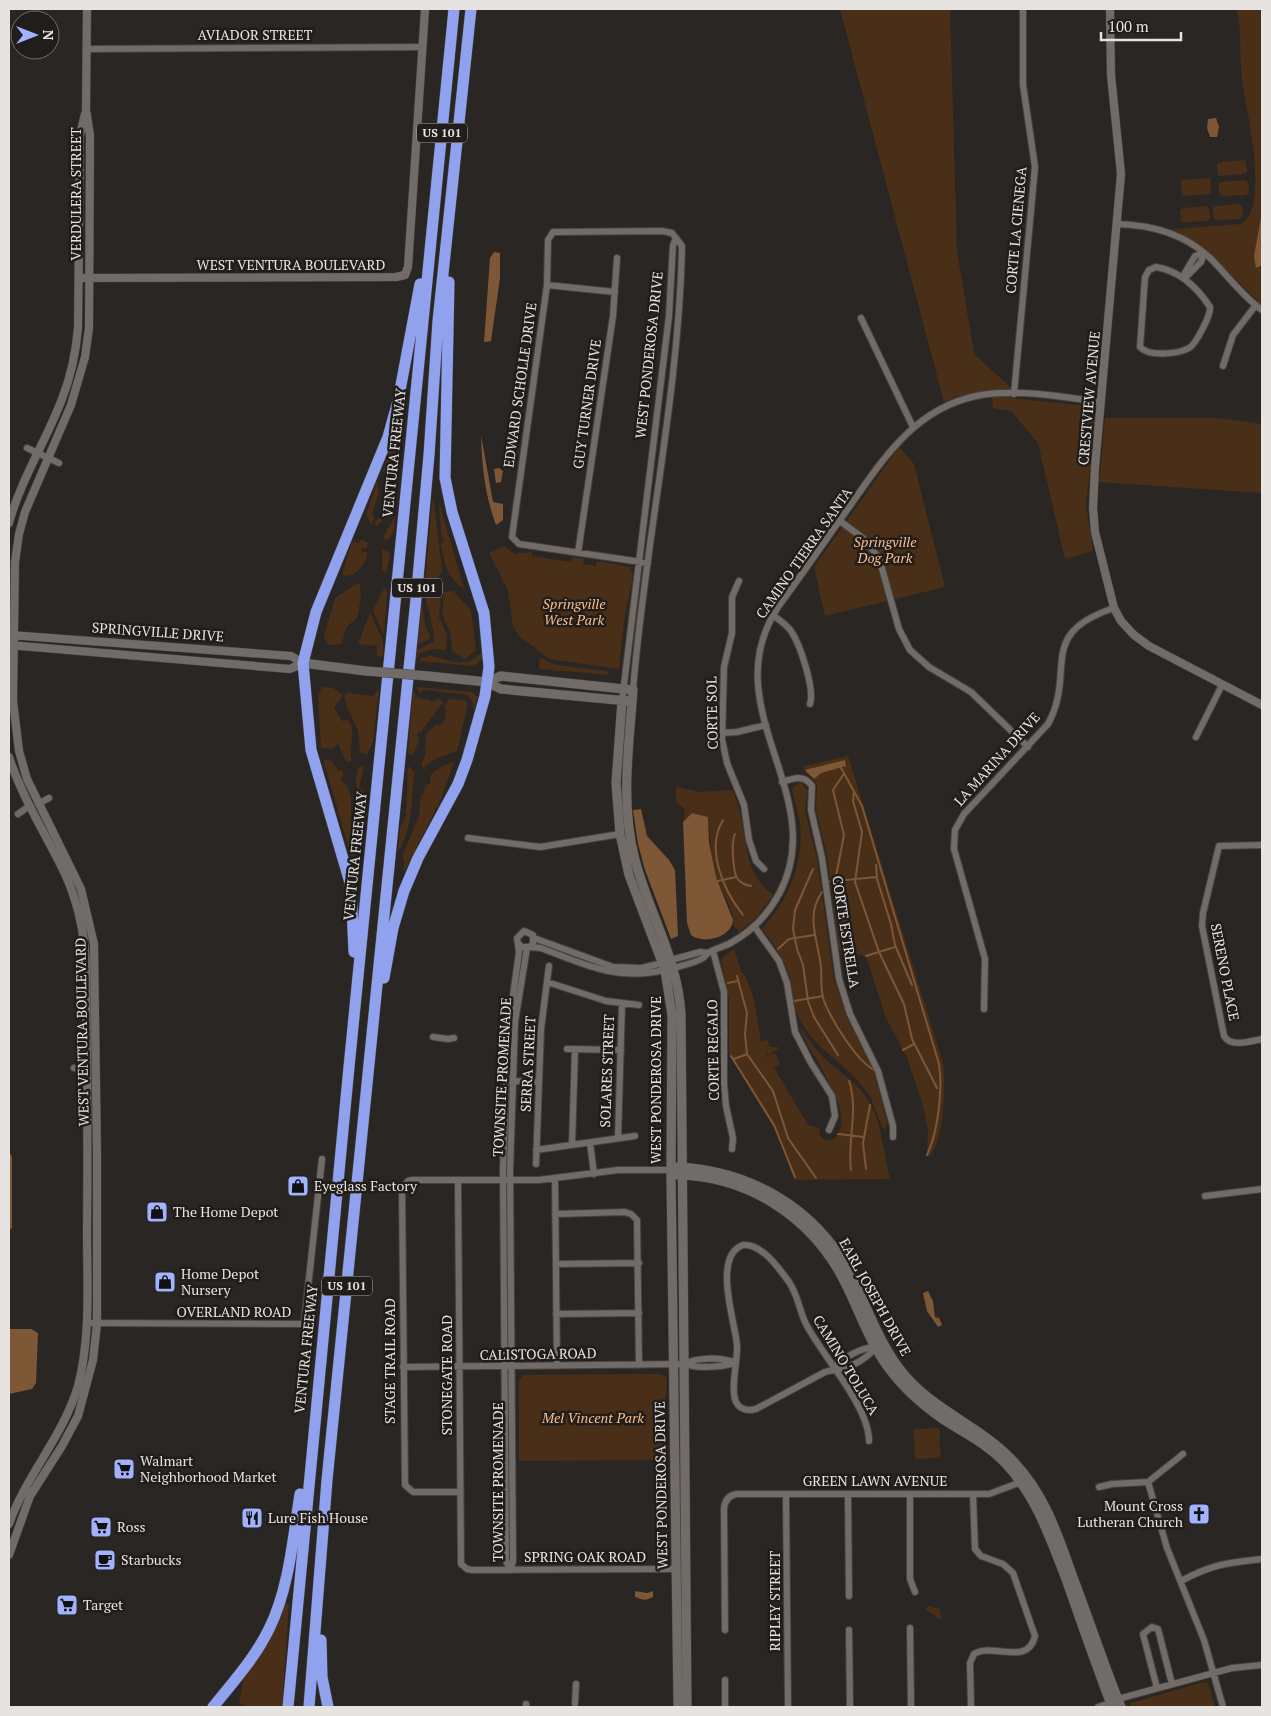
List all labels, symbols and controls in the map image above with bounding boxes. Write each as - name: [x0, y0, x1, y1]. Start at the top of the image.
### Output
- north arrow: [10, 10, 60, 60]
- scale bar: [1101, 10, 1181, 42]
- text: 100 m: [1108, 16, 1149, 36]
- street label: AVIADOR STREET: [198, 25, 313, 44]
- text: N: [39, 30, 58, 41]
- road number: US 101: [417, 124, 467, 142]
- street label: VERDULERA STREET: [66, 127, 85, 261]
- street label: CORTE LA CIENEGA: [1000, 165, 1031, 294]
- street label: WEST VENTURA BOULEVARD: [197, 255, 385, 274]
- street label: WEST PONDEROSA DRIVE: [630, 270, 667, 440]
- street label: EDWARD SCHOLLE DRIVE: [498, 301, 541, 469]
- street label: CRESTVIEW AVENUE: [1073, 330, 1104, 466]
- street label: GUY TURNER DRIVE: [568, 338, 605, 470]
- street label: VENTURA FREEWAY: [377, 387, 410, 518]
- street label: CAMINO TIERRA SANTA: [751, 483, 856, 622]
- park label: Springville Dog Park: [853, 532, 917, 567]
- road number: US 101: [392, 578, 442, 598]
- park label: Springville West Park: [542, 594, 606, 629]
- street label: SPRINGVILLE DRIVE: [91, 617, 225, 646]
- street label: CORTE SOL: [701, 676, 722, 750]
- street label: LA MARINA DRIVE: [949, 708, 1044, 810]
- street label: VENTURA FREEWAY: [338, 790, 371, 921]
- street label: CORTE ESTRELLA: [828, 874, 865, 990]
- street label: SERENO PLACE: [1207, 922, 1244, 1022]
- street label: WEST VENTURA BOULEVARD: [70, 937, 93, 1127]
- street label: WEST PONDEROSA DRIVE: [646, 996, 665, 1164]
- street label: TOWNSITE PROMENADE: [488, 997, 515, 1157]
- street label: CORTE REGALO: [702, 999, 723, 1101]
- street label: SOLARES STREET: [595, 1014, 618, 1128]
- street label: SERRA STREET: [515, 1015, 540, 1113]
- shop icon: Eyeglass Factory: [286, 1174, 310, 1198]
- place label: Eyeglass Factory: [314, 1176, 418, 1195]
- shop icon: The Home Depot: [145, 1200, 169, 1224]
- place label: The Home Depot: [173, 1202, 279, 1221]
- street label: EARL JOSEPH DRIVE: [835, 1234, 916, 1359]
- place label: Home Depot Nursery: [181, 1264, 260, 1299]
- shop icon: Home Depot Nursery: [153, 1270, 177, 1294]
- road number: US 101: [322, 1276, 372, 1295]
- street label: VENTURA FREEWAY: [289, 1283, 322, 1414]
- street label: STAGE TRAIL ROAD: [380, 1298, 399, 1424]
- street label: OVERLAND ROAD: [177, 1302, 291, 1321]
- street label: CAMINO TOLUCA: [809, 1311, 884, 1419]
- street label: STONEGATE ROAD: [437, 1315, 456, 1435]
- street label: CALISTOGA ROAD: [479, 1343, 597, 1364]
- street label: WEST PONDEROSA DRIVE: [650, 1401, 671, 1569]
- street label: TOWNSITE PROMENADE: [488, 1402, 507, 1562]
- park label: Mel Vincent Park: [541, 1408, 644, 1427]
- place label: Walmart Neighborhood Market: [140, 1451, 277, 1486]
- supermarket icon: Walmart Neighborhood Market: [112, 1457, 136, 1481]
- street label: GREEN LAWN AVENUE: [803, 1471, 947, 1490]
- place label: Mount Cross Lutheran Church: [1077, 1496, 1183, 1531]
- church icon: Mount Cross Lutheran Church: [1187, 1502, 1211, 1526]
- restaurant icon: Lure Fish House: [240, 1506, 264, 1530]
- place label: Lure Fish House: [268, 1508, 368, 1527]
- supermarket icon: Ross: [89, 1515, 113, 1539]
- place label: Ross: [117, 1517, 146, 1536]
- street label: SPRING OAK ROAD: [524, 1547, 646, 1566]
- cafe icon: Starbucks: [93, 1548, 117, 1572]
- place label: Starbucks: [121, 1550, 182, 1569]
- street label: RIPLEY STREET: [765, 1550, 784, 1651]
- supermarket icon: Target: [55, 1593, 79, 1617]
- place label: Target: [83, 1595, 124, 1614]

